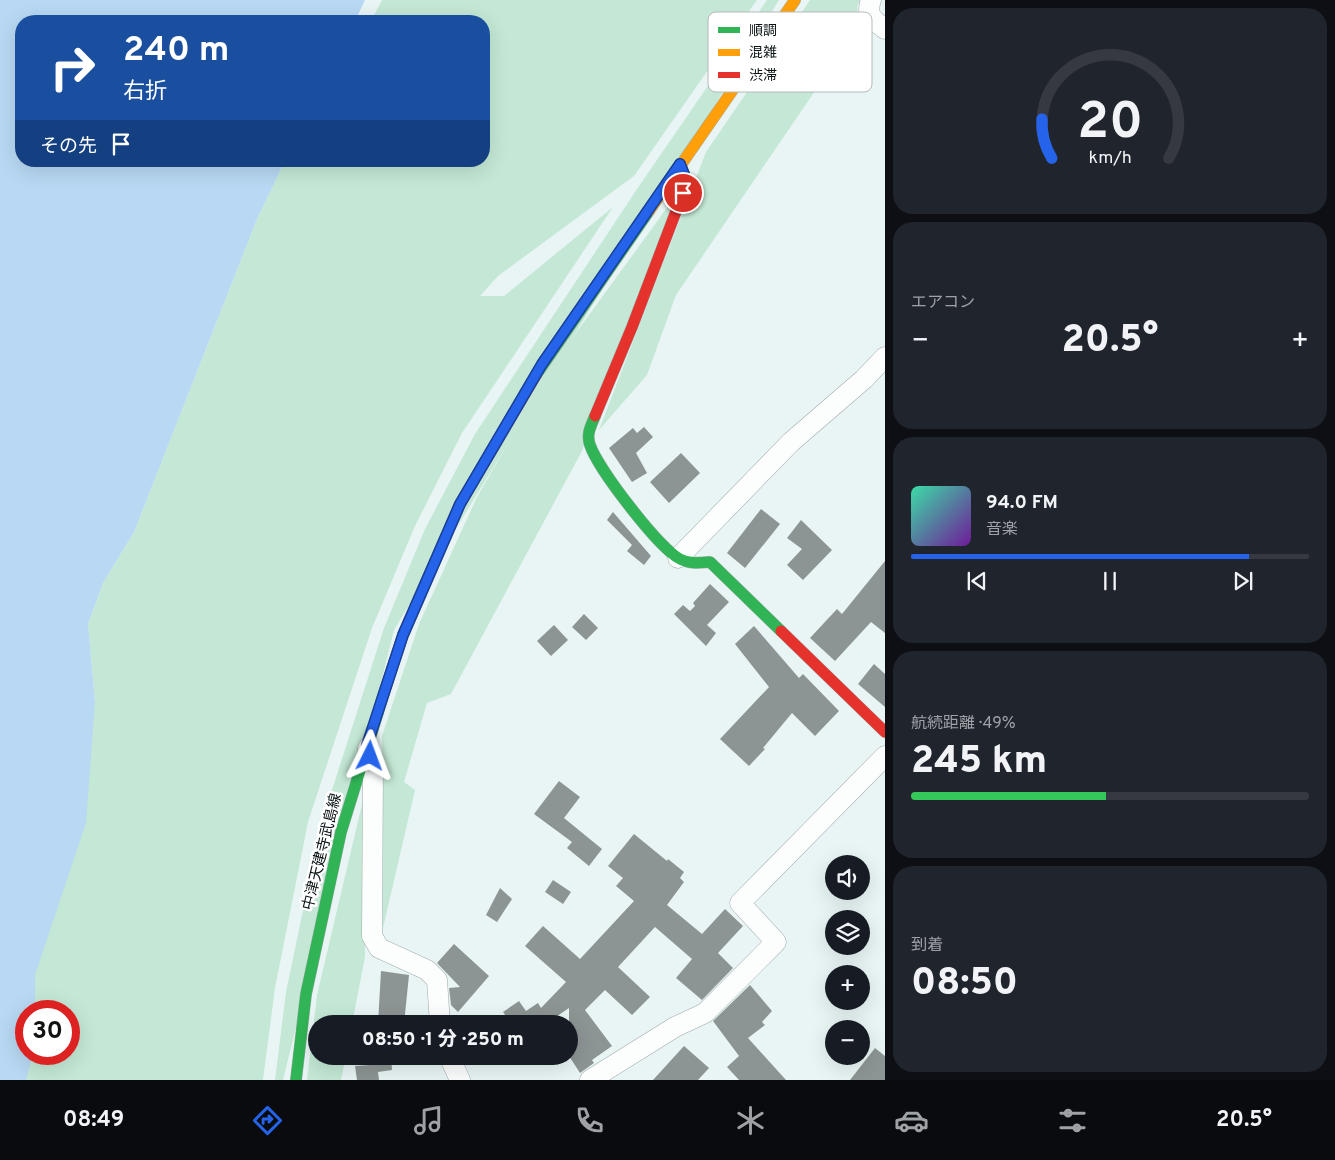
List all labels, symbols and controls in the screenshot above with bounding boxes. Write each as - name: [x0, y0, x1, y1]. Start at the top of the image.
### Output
- legend: [708, 12, 872, 92]
- text: 順調: [749, 23, 777, 40]
- text: 240 m: [123, 29, 229, 73]
- icon: right: [40, 35, 105, 100]
- text: 混雑: [749, 44, 777, 62]
- text: 渋滞: [749, 68, 777, 85]
- text: 右折: [123, 79, 167, 106]
- text: 20: [1077, 91, 1143, 157]
- icon: arrive: [107, 130, 135, 158]
- text: その先: [40, 135, 97, 159]
- text: km/h: [1088, 147, 1132, 170]
- pin: [662, 172, 704, 214]
- icon: arrive: [669, 179, 697, 207]
- text: エアコン: [911, 293, 975, 313]
- text: 20.5°: [1062, 317, 1158, 366]
- text: −: [911, 324, 929, 360]
- text: +: [1291, 324, 1309, 360]
- text: 94.0 FM: [986, 491, 1058, 515]
- text: 音楽: [986, 520, 1018, 540]
- icon: previous: [963, 567, 991, 595]
- icon: pause: [1096, 567, 1124, 595]
- icon: next: [1229, 567, 1257, 595]
- text: 航続距離 · 49%: [911, 714, 1016, 734]
- position arrow: [343, 729, 395, 781]
- text: 245 km: [911, 738, 1047, 787]
- street label: 中津天建寺武島線: [299, 791, 347, 913]
- map controls: [825, 855, 870, 1065]
- button: sound: [825, 855, 870, 900]
- button: layers: [825, 910, 870, 955]
- text: 到着: [911, 936, 943, 956]
- text: 08:50: [911, 960, 1018, 1009]
- button: +: [825, 965, 870, 1010]
- speed limit sign: 30: [15, 1000, 80, 1065]
- button: −: [825, 1020, 870, 1065]
- text: 08:50 · 1 分 · 250 m: [362, 1028, 524, 1052]
- icon: directions: [250, 1103, 285, 1138]
- icon: music: [411, 1103, 446, 1138]
- icon: phone: [572, 1103, 607, 1138]
- icon: climate: [733, 1103, 768, 1138]
- icon: car: [894, 1103, 929, 1138]
- icon: filters: [1055, 1103, 1090, 1138]
- text: 08:49: [63, 1107, 124, 1134]
- text: 20.5°: [1216, 1107, 1272, 1134]

